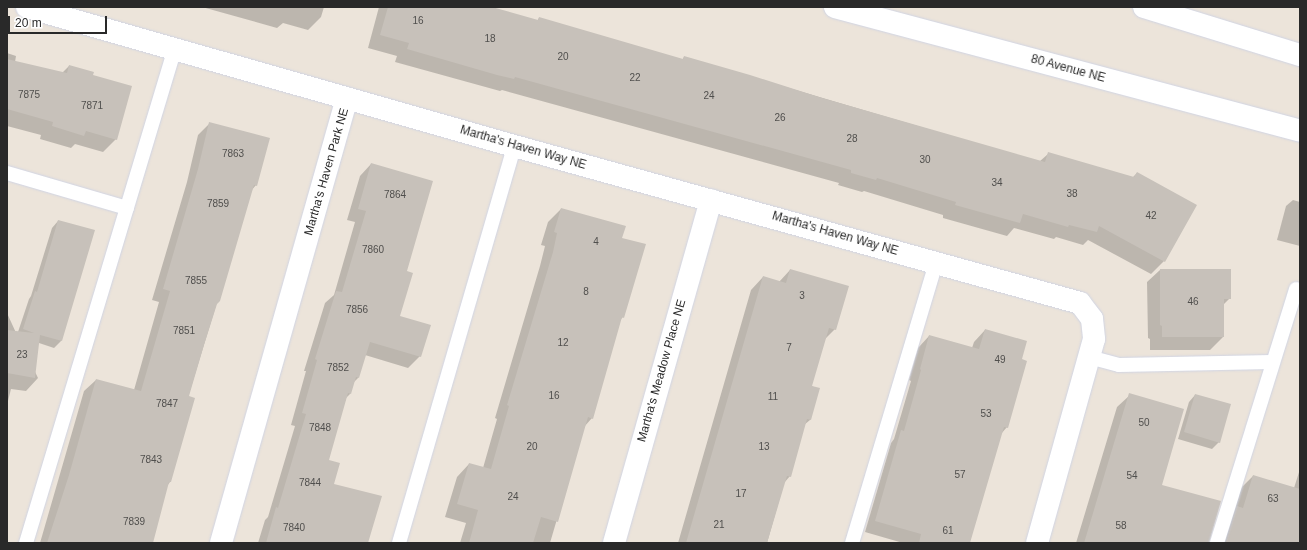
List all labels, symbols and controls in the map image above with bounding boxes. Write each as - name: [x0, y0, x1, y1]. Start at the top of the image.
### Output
- scale bar: [10, 8, 109, 34]
- house number: 16: [412, 15, 424, 27]
- text: 20 m: [15, 16, 42, 30]
- house number: 18: [484, 33, 496, 45]
- house number: 20: [557, 51, 569, 63]
- street label: 80 Avenue NE: [1029, 52, 1107, 86]
- house number: 22: [629, 72, 641, 84]
- house number: 7875: [18, 89, 40, 101]
- house number: 24: [703, 90, 715, 102]
- house number: 7871: [81, 100, 103, 112]
- street label: Martha's Haven Park NE: [302, 107, 352, 237]
- house number: 26: [774, 112, 786, 124]
- street label: Martha's Haven Way NE: [458, 123, 588, 173]
- house number: 28: [846, 133, 858, 145]
- house number: 7863: [222, 148, 244, 160]
- house number: 30: [919, 154, 931, 166]
- house number: 34: [991, 177, 1003, 189]
- house number: 38: [1066, 188, 1078, 200]
- house number: 7864: [384, 189, 406, 201]
- house number: 7859: [207, 198, 229, 210]
- street label: Martha's Haven Way NE: [770, 209, 900, 259]
- house number: 42: [1145, 210, 1157, 222]
- house number: 4: [593, 236, 599, 248]
- house number: 7860: [362, 244, 384, 256]
- house number: 7855: [185, 275, 207, 287]
- house number: 8: [583, 286, 589, 298]
- house number: 3: [799, 290, 805, 302]
- house number: 46: [1187, 296, 1199, 308]
- street label: Martha's Meadow Place NE: [635, 298, 689, 444]
- house number: 7856: [346, 304, 368, 316]
- house number: 7851: [173, 325, 195, 337]
- house number: 12: [557, 337, 569, 349]
- house number: 7: [786, 342, 792, 354]
- house number: 23: [16, 349, 28, 361]
- house number: 49: [994, 354, 1006, 366]
- house number: 7852: [327, 362, 349, 374]
- house number: 16: [548, 390, 560, 402]
- house number: 11: [768, 391, 778, 403]
- house number: 7847: [156, 398, 178, 410]
- house number: 53: [980, 408, 992, 420]
- house number: 50: [1138, 417, 1150, 429]
- house number: 7848: [309, 422, 331, 434]
- house number: 20: [526, 441, 538, 453]
- house number: 13: [758, 441, 770, 453]
- house number: 7843: [140, 454, 162, 466]
- house number: 57: [954, 469, 966, 481]
- house number: 54: [1126, 470, 1138, 482]
- house number: 7844: [299, 477, 321, 489]
- house number: 17: [735, 488, 747, 500]
- house number: 24: [507, 491, 519, 503]
- house number: 63: [1267, 493, 1279, 505]
- house number: 7839: [123, 516, 145, 528]
- house number: 21: [713, 519, 725, 531]
- house number: 58: [1115, 520, 1127, 532]
- house number: 7840: [283, 522, 305, 534]
- house number: 61: [942, 525, 954, 537]

